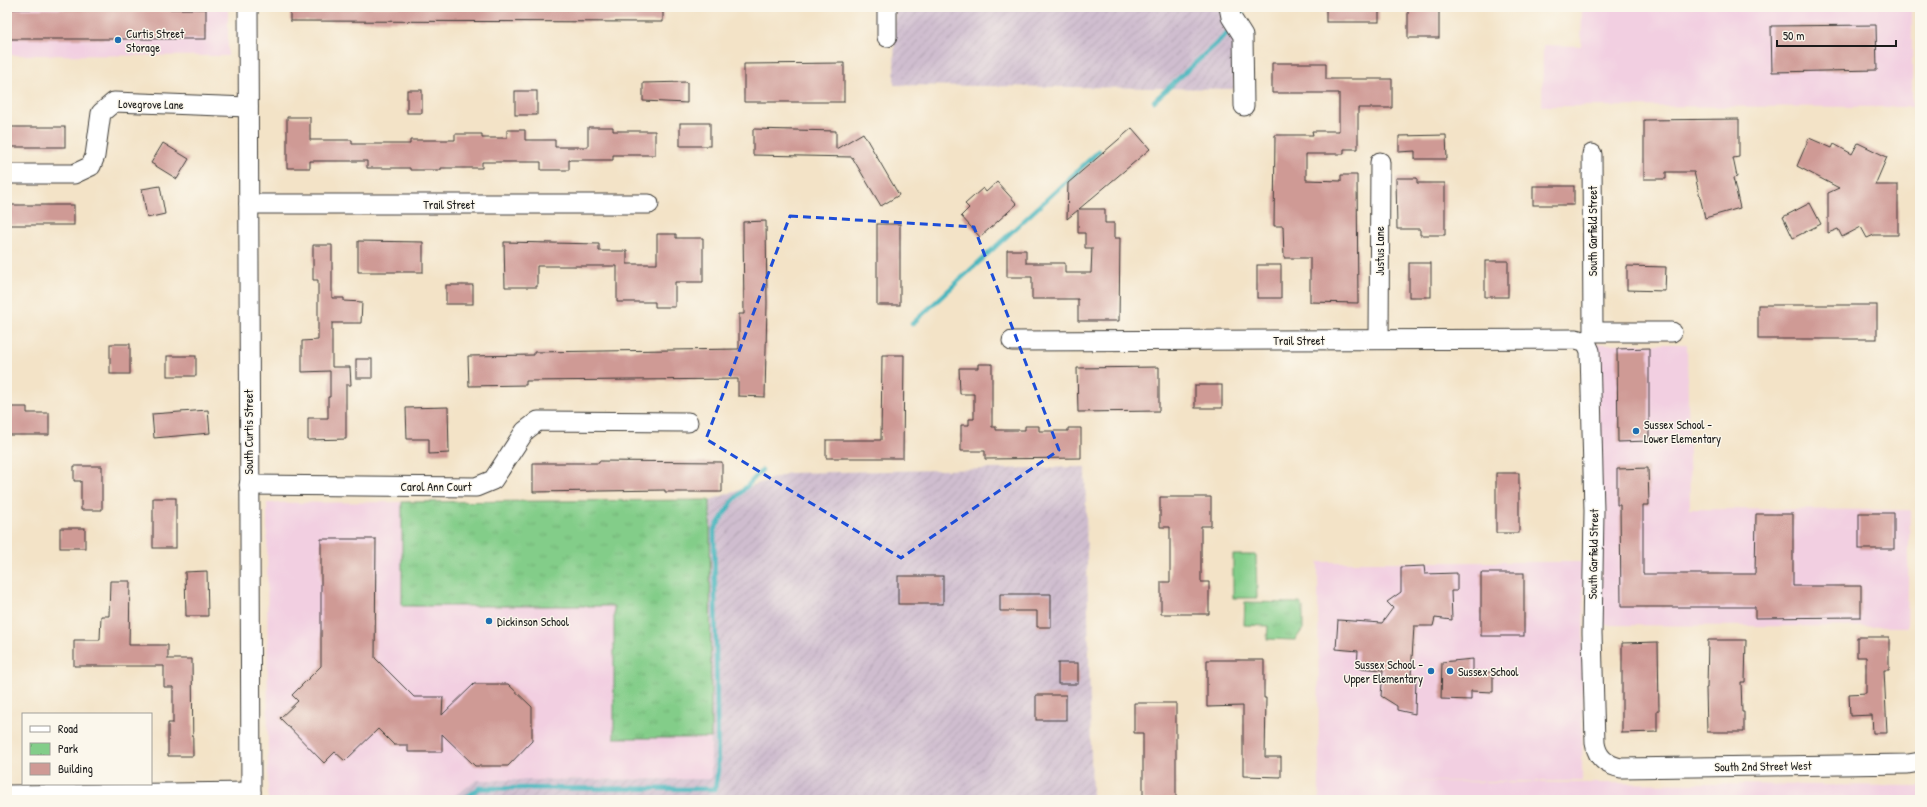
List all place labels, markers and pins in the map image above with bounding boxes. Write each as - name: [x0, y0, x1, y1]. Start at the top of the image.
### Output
- place label: Curtis Street Storage: [126, 25, 185, 56]
- marker: Curtis Street Storage: [113, 35, 123, 45]
- place label: Sussex School - Lower Elementary: [1644, 416, 1721, 447]
- marker: Sussex School - Lower Elementary: [1631, 426, 1641, 436]
- place label: Dickinson School: [497, 613, 570, 630]
- marker: Dickinson School: [484, 616, 494, 626]
- place label: Sussex School - Upper Elementary: [1344, 656, 1423, 687]
- place label: Sussex School: [1458, 663, 1519, 680]
- marker: Sussex School - Upper Elementary: [1426, 666, 1436, 676]
- marker: Sussex School: [1445, 666, 1455, 676]

